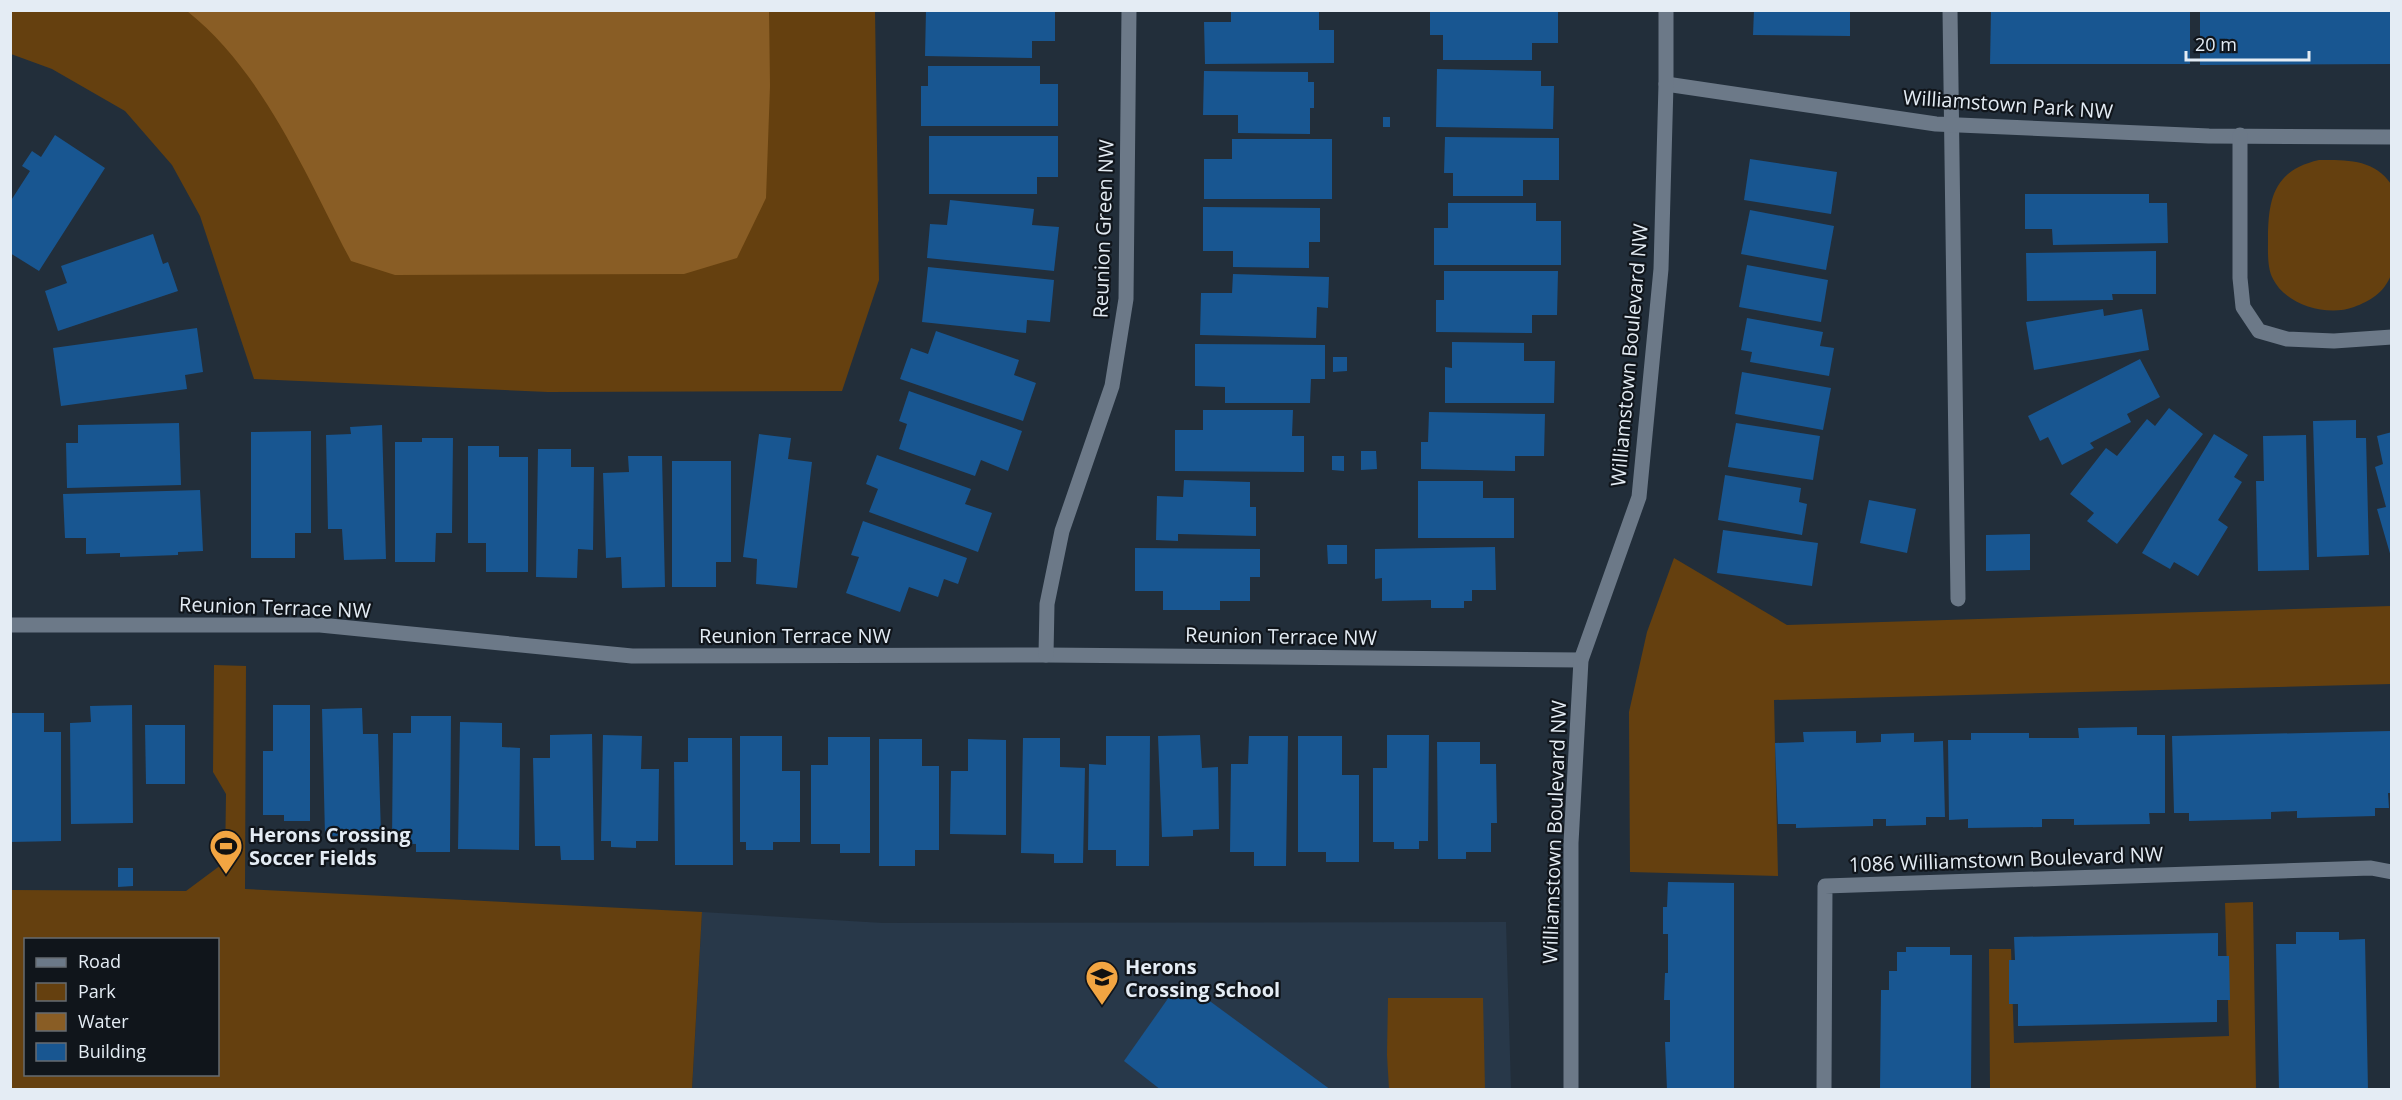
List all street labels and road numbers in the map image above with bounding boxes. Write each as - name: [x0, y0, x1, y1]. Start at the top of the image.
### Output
- street label: Williamstown Park NW: [1902, 83, 2114, 125]
- street label: Reunion Green NW: [1086, 139, 1120, 319]
- street label: Williamstown Boulevard NW: [1604, 222, 1654, 488]
- street label: Reunion Terrace NW: [179, 590, 372, 624]
- street label: Reunion Terrace NW: [1185, 621, 1378, 651]
- street label: Reunion Terrace NW: [699, 622, 891, 649]
- street label: Williamstown Boulevard NW: [1536, 699, 1572, 964]
- street label: 1086 Williamstown Boulevard NW: [1848, 840, 2164, 878]

